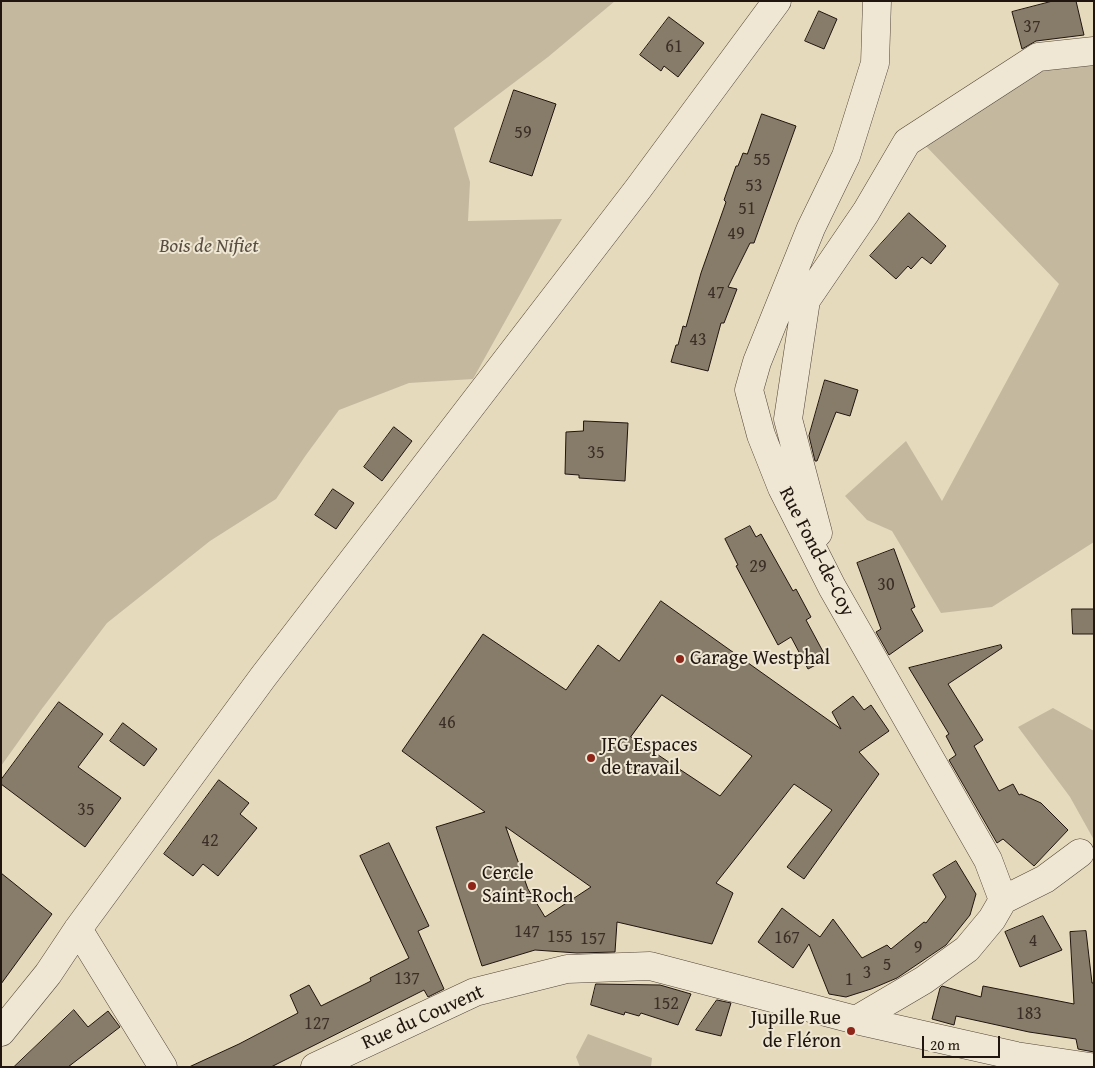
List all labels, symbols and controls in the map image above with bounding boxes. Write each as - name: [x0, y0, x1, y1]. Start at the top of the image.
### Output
- house number: 37: [1023, 16, 1041, 38]
- house number: 61: [665, 36, 683, 58]
- house number: 59: [514, 122, 532, 144]
- house number: 55: [753, 149, 771, 171]
- house number: 53: [745, 175, 763, 197]
- house number: 51: [738, 198, 756, 220]
- house number: 49: [727, 223, 745, 245]
- park label: Bois de Nifiet: [159, 235, 259, 259]
- house number: 47: [707, 282, 725, 304]
- house number: 43: [689, 329, 707, 351]
- house number: 35: [587, 442, 605, 464]
- street label: Rue Fond-de-Coy: [773, 483, 859, 621]
- house number: 29: [749, 556, 767, 578]
- house number: 30: [877, 574, 895, 596]
- place label: Garage Westphal: [690, 647, 830, 671]
- marker: Garage Westphal: [674, 653, 686, 665]
- house number: 46: [438, 712, 456, 734]
- place label: JFG Espaces de travail: [601, 734, 698, 781]
- marker: JFG Espaces de travail: [585, 752, 597, 764]
- house number: 35: [77, 799, 95, 821]
- house number: 42: [201, 830, 219, 852]
- place label: Cercle Saint-Roch: [482, 862, 574, 909]
- marker: Cercle Saint-Roch: [466, 880, 478, 892]
- house number: 147: [514, 921, 540, 943]
- house number: 155: [547, 926, 573, 948]
- house number: 167: [774, 927, 800, 949]
- house number: 157: [580, 928, 606, 950]
- house number: 4: [1029, 930, 1037, 952]
- house number: 9: [914, 937, 922, 959]
- house number: 5: [883, 954, 891, 976]
- house number: 3: [863, 962, 871, 984]
- house number: 137: [394, 968, 420, 990]
- house number: 1: [845, 969, 853, 991]
- street label: Rue du Couvent: [358, 980, 488, 1056]
- house number: 152: [653, 993, 679, 1015]
- house number: 183: [1016, 1003, 1042, 1025]
- place label: Jupille Rue de Fléron: [751, 1007, 841, 1054]
- house number: 127: [304, 1013, 330, 1035]
- marker: Jupille Rue de Fléron: [845, 1025, 857, 1037]
- scale bar: [925, 1026, 1002, 1058]
- text: 20 m: [930, 1034, 960, 1055]

